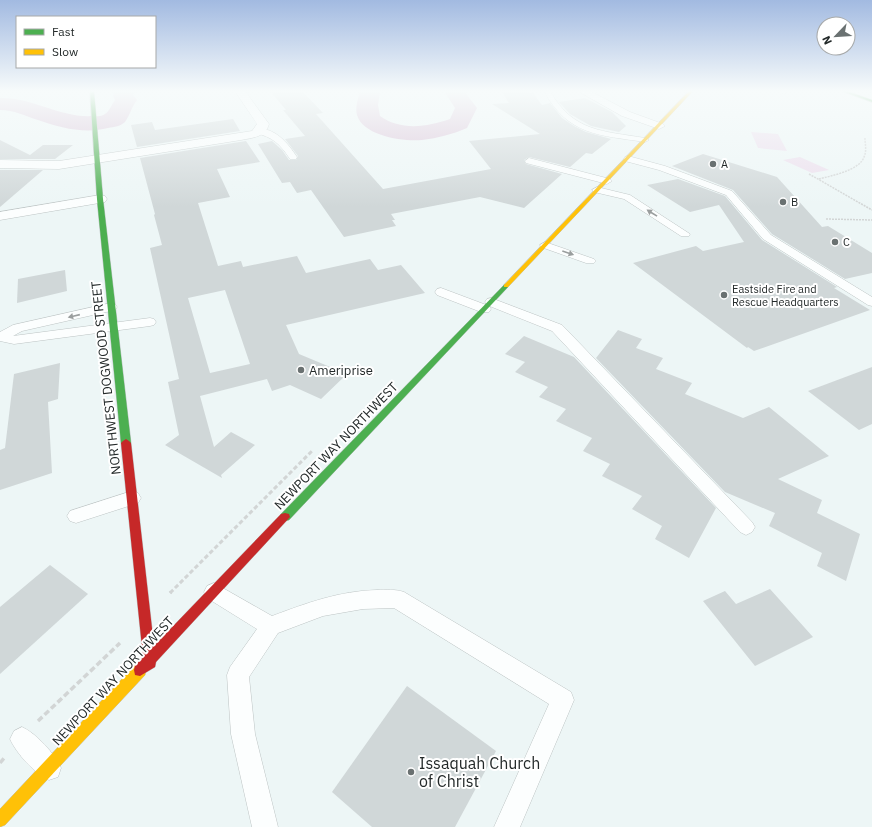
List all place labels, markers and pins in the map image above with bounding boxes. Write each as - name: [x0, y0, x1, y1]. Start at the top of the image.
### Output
- place label: A: [721, 157, 728, 171]
- marker: A: [708, 159, 718, 169]
- place label: B: [791, 195, 798, 209]
- marker: B: [778, 197, 788, 207]
- place label: C: [843, 235, 850, 249]
- marker: C: [830, 237, 840, 247]
- place label: Eastside Fire and Rescue Headquarters: [732, 282, 839, 309]
- marker: Eastside Fire and Rescue Headquarters: [719, 290, 729, 300]
- place label: Ameriprise: [309, 362, 373, 379]
- marker: Ameriprise: [296, 365, 306, 375]
- place label: Issaquah Church of Christ: [419, 753, 540, 791]
- marker: Issaquah Church of Christ: [406, 767, 416, 777]

